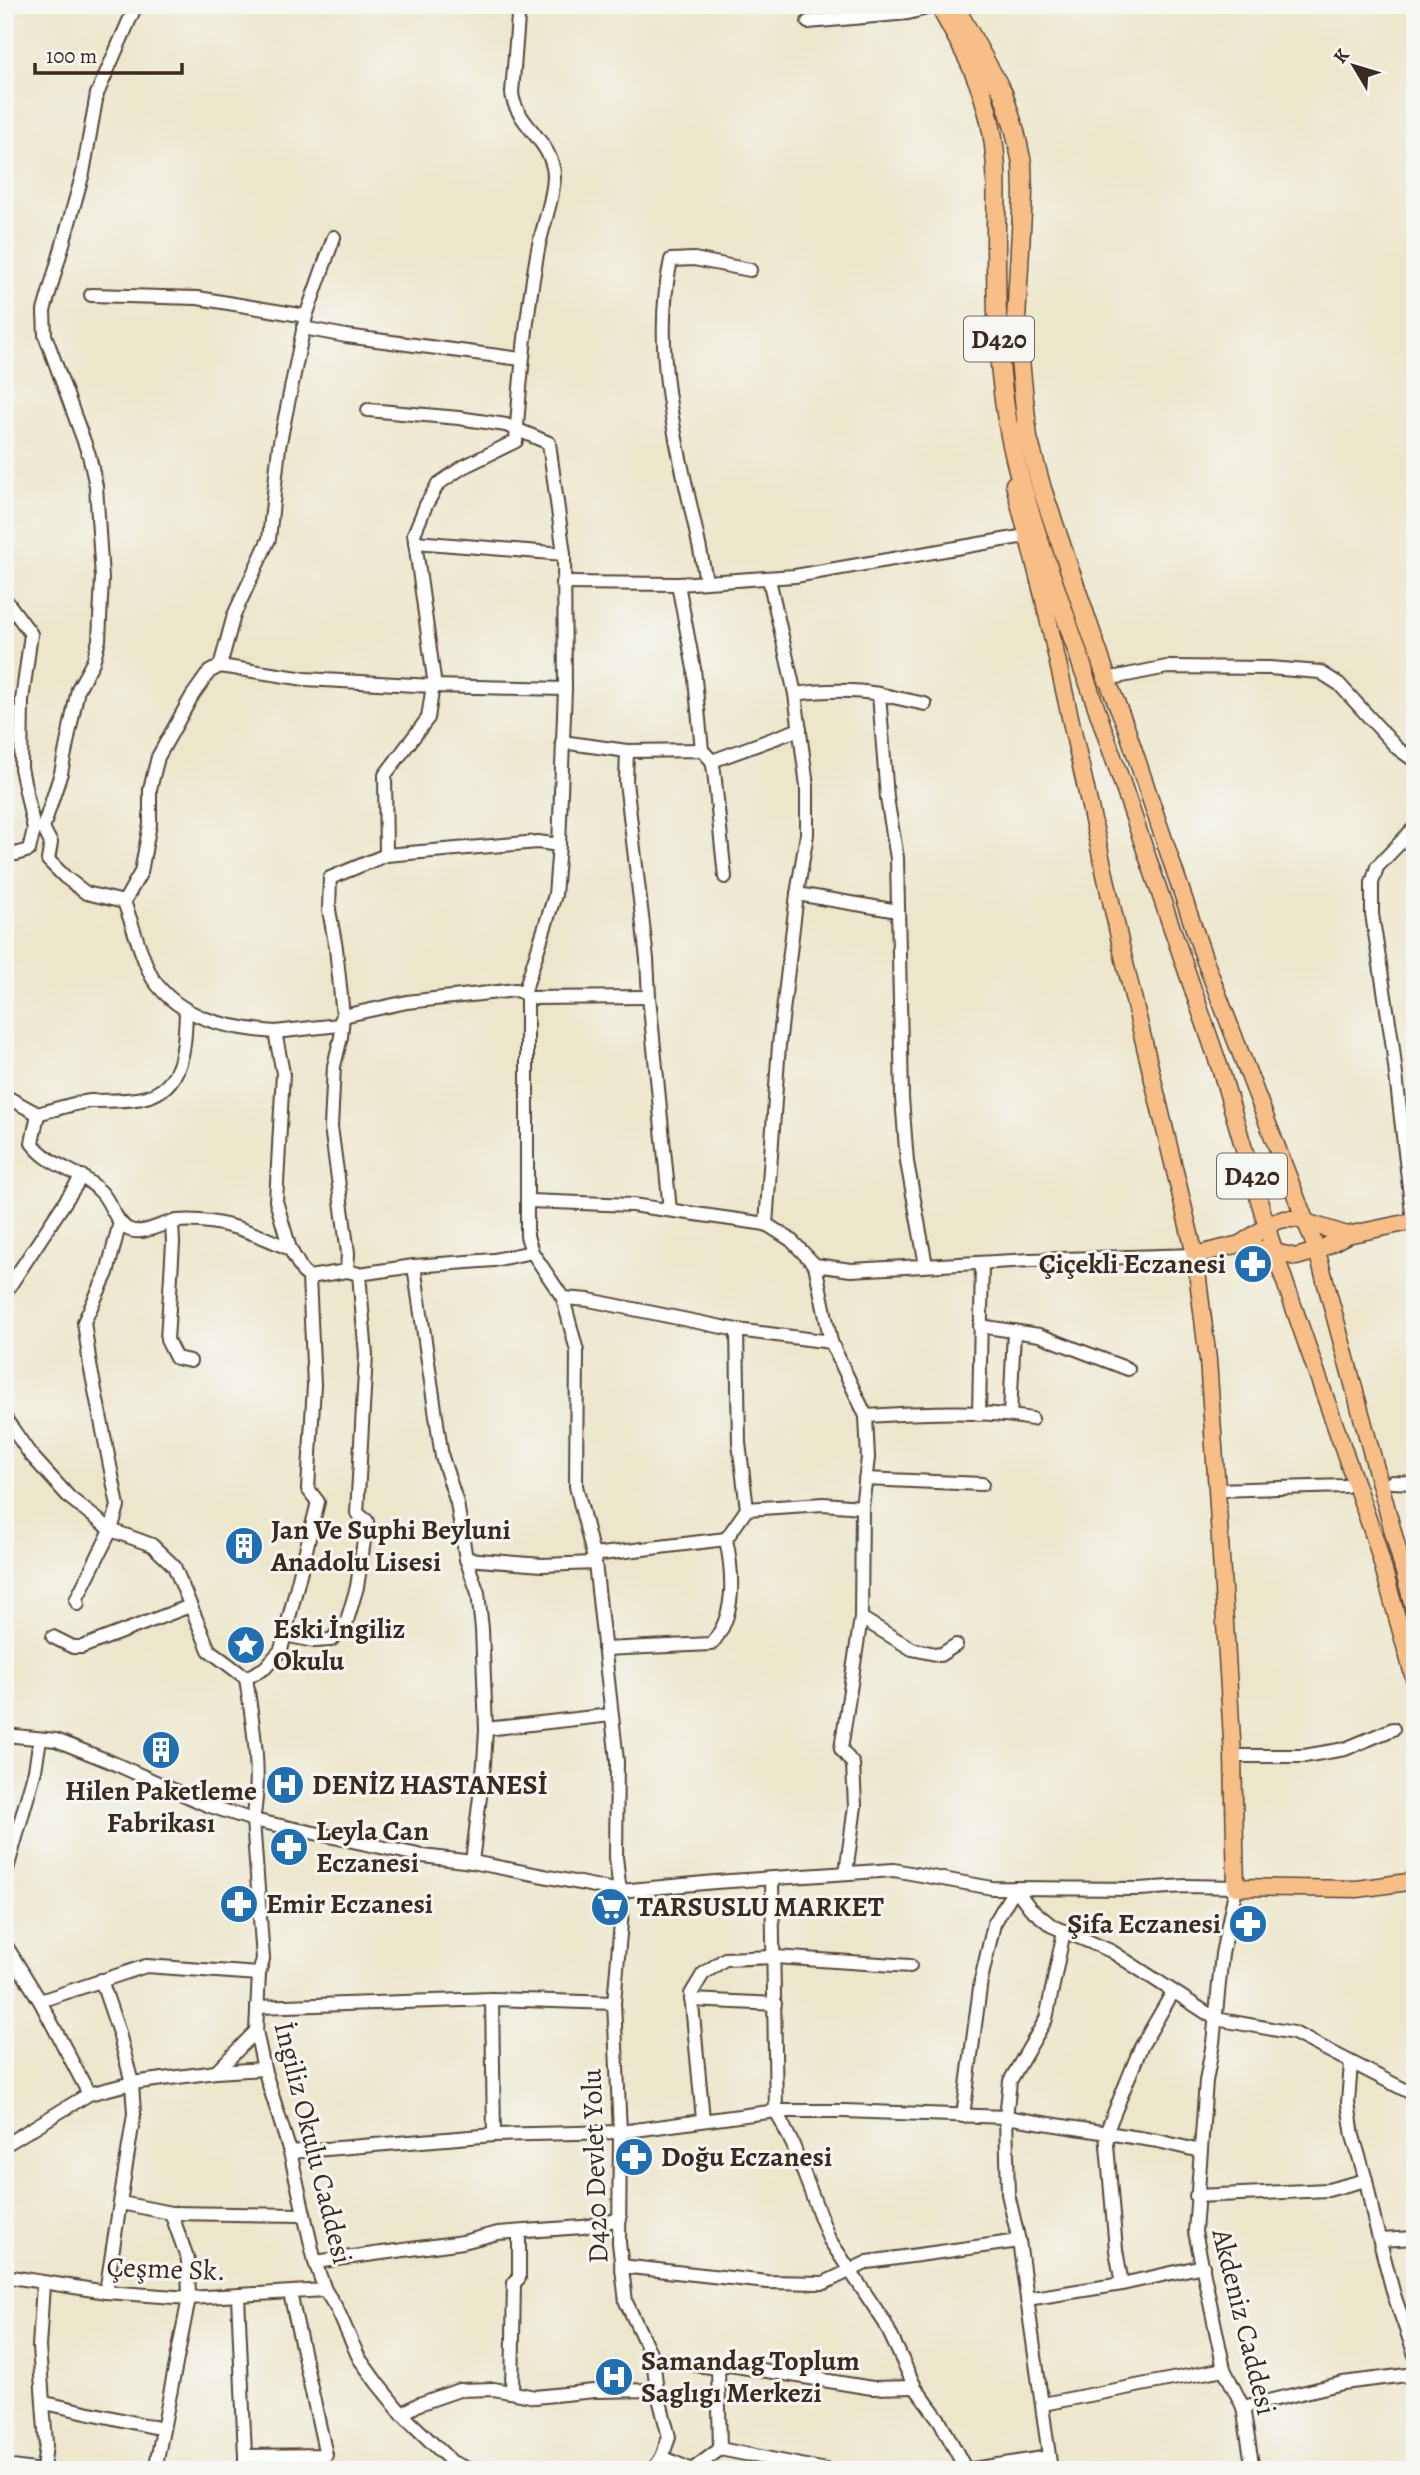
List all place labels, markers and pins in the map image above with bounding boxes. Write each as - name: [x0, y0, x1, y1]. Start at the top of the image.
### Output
- pharmacy icon: Çiçekli Eczanesi: [1232, 1243, 1274, 1285]
- place label: Çiçekli Eczanesi: [1039, 1245, 1226, 1283]
- place label: Jan Ve Suphi Beyluni Anadolu Lisesi: [270, 1511, 511, 1581]
- building icon: Jan Ve Suphi Beyluni Anadolu Lisesi: [223, 1525, 265, 1567]
- place label: Eski İngiliz Okulu: [273, 1610, 405, 1680]
- place icon: Eski İngiliz Okulu: [225, 1624, 267, 1666]
- building icon: Hilen Paketleme Fabrikası: [140, 1729, 182, 1771]
- hospital icon: DENİZ HASTANESİ: [264, 1764, 306, 1806]
- place label: DENİZ HASTANESİ: [312, 1766, 548, 1804]
- place label: Hilen Paketleme Fabrikası: [65, 1772, 257, 1842]
- place label: Leyla Can Eczanesi: [316, 1812, 429, 1882]
- pharmacy icon: Leyla Can Eczanesi: [268, 1826, 310, 1868]
- pharmacy icon: Emir Eczanesi: [218, 1883, 260, 1925]
- place label: Emir Eczanesi: [266, 1885, 433, 1923]
- supermarket icon: TARSUSLU MARKET: [589, 1886, 631, 1928]
- place label: TARSUSLU MARKET: [637, 1888, 884, 1926]
- pharmacy icon: Şifa Eczanesi: [1227, 1903, 1269, 1945]
- place label: Şifa Eczanesi: [1067, 1905, 1221, 1943]
- pharmacy icon: Doğu Eczanesi: [613, 2136, 655, 2178]
- place label: Doğu Eczanesi: [661, 2138, 832, 2176]
- place label: Samandag Toplum Saglıgı Merkezi: [641, 2342, 860, 2412]
- hospital icon: Samandag Toplum Saglıgı Merkezi: [593, 2356, 635, 2398]

